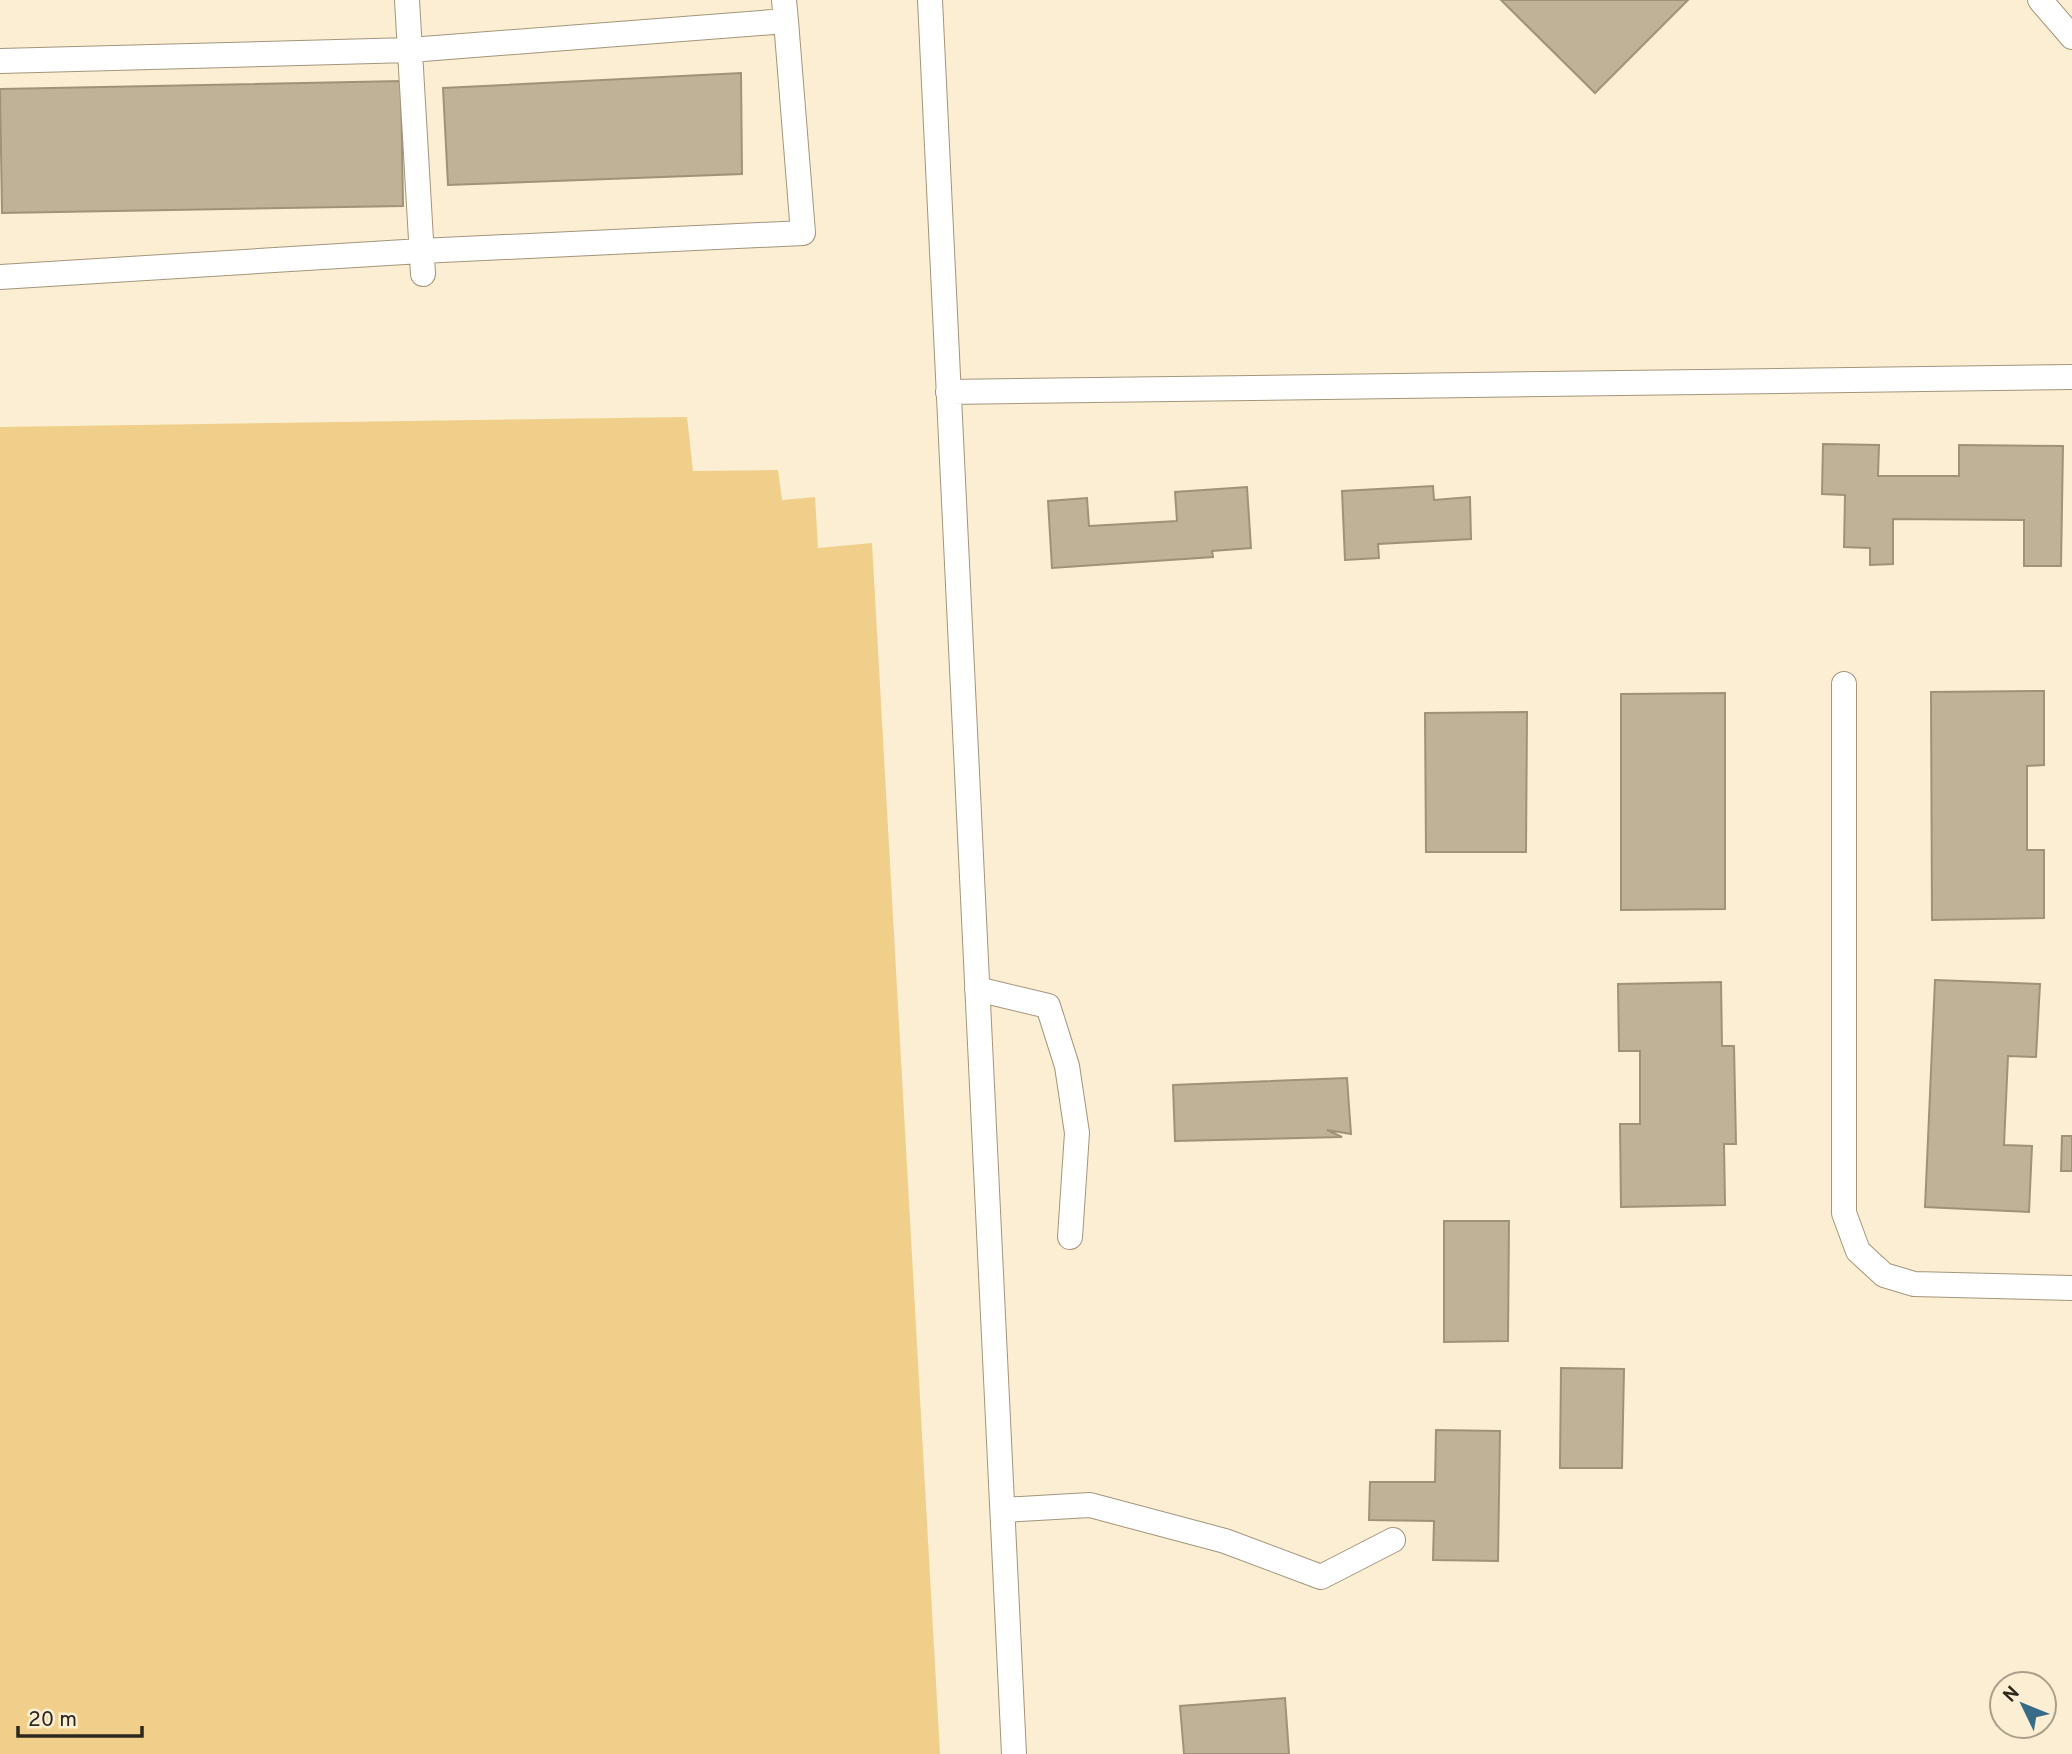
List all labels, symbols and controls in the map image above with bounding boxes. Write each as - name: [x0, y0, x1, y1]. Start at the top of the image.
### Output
- north arrow: [1988, 1670, 2058, 1740]
- text: N: [1999, 1682, 2025, 1708]
- scale bar: [18, 1694, 142, 1738]
- text: 20 m: [28, 1707, 77, 1734]

